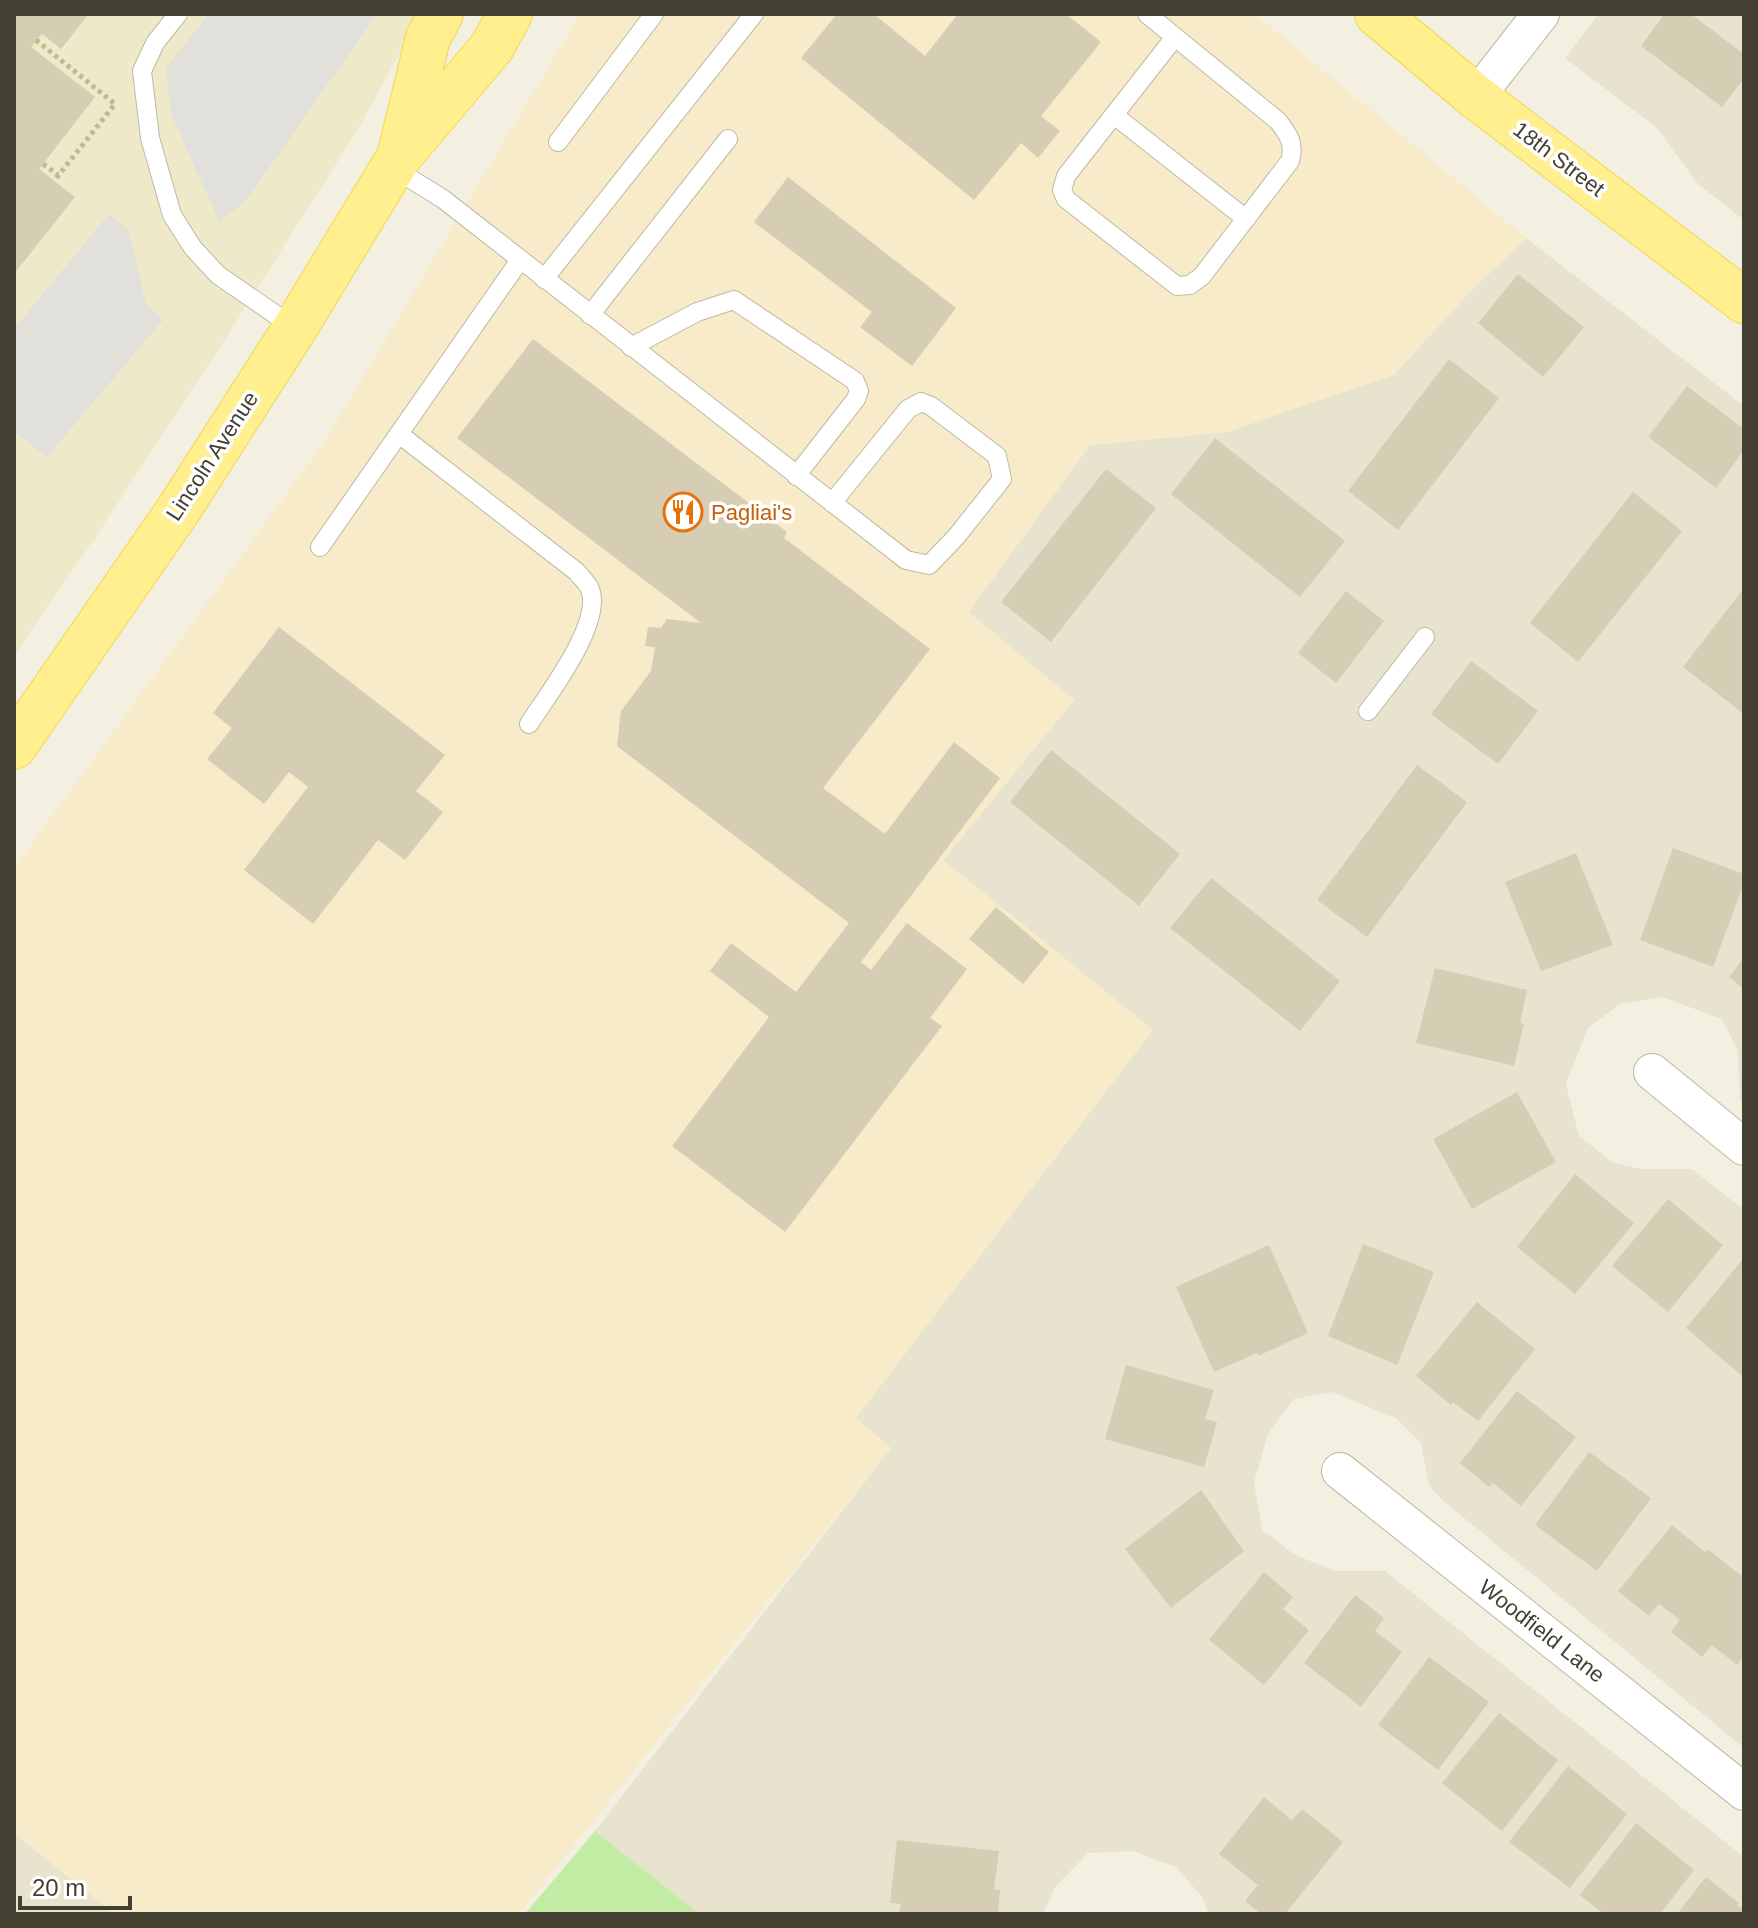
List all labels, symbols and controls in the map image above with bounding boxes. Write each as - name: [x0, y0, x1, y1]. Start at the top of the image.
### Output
- street label: 18th Street: [1508, 117, 1610, 201]
- street label: Lincoln Avenue: [161, 387, 263, 525]
- restaurant icon: Pagliai's: [662, 491, 704, 533]
- place label: Pagliai's: [711, 500, 792, 525]
- street label: Woodfield Lane: [1474, 1574, 1610, 1688]
- scale bar: [20, 1860, 130, 1910]
- text: 20 m: [32, 1874, 85, 1901]

